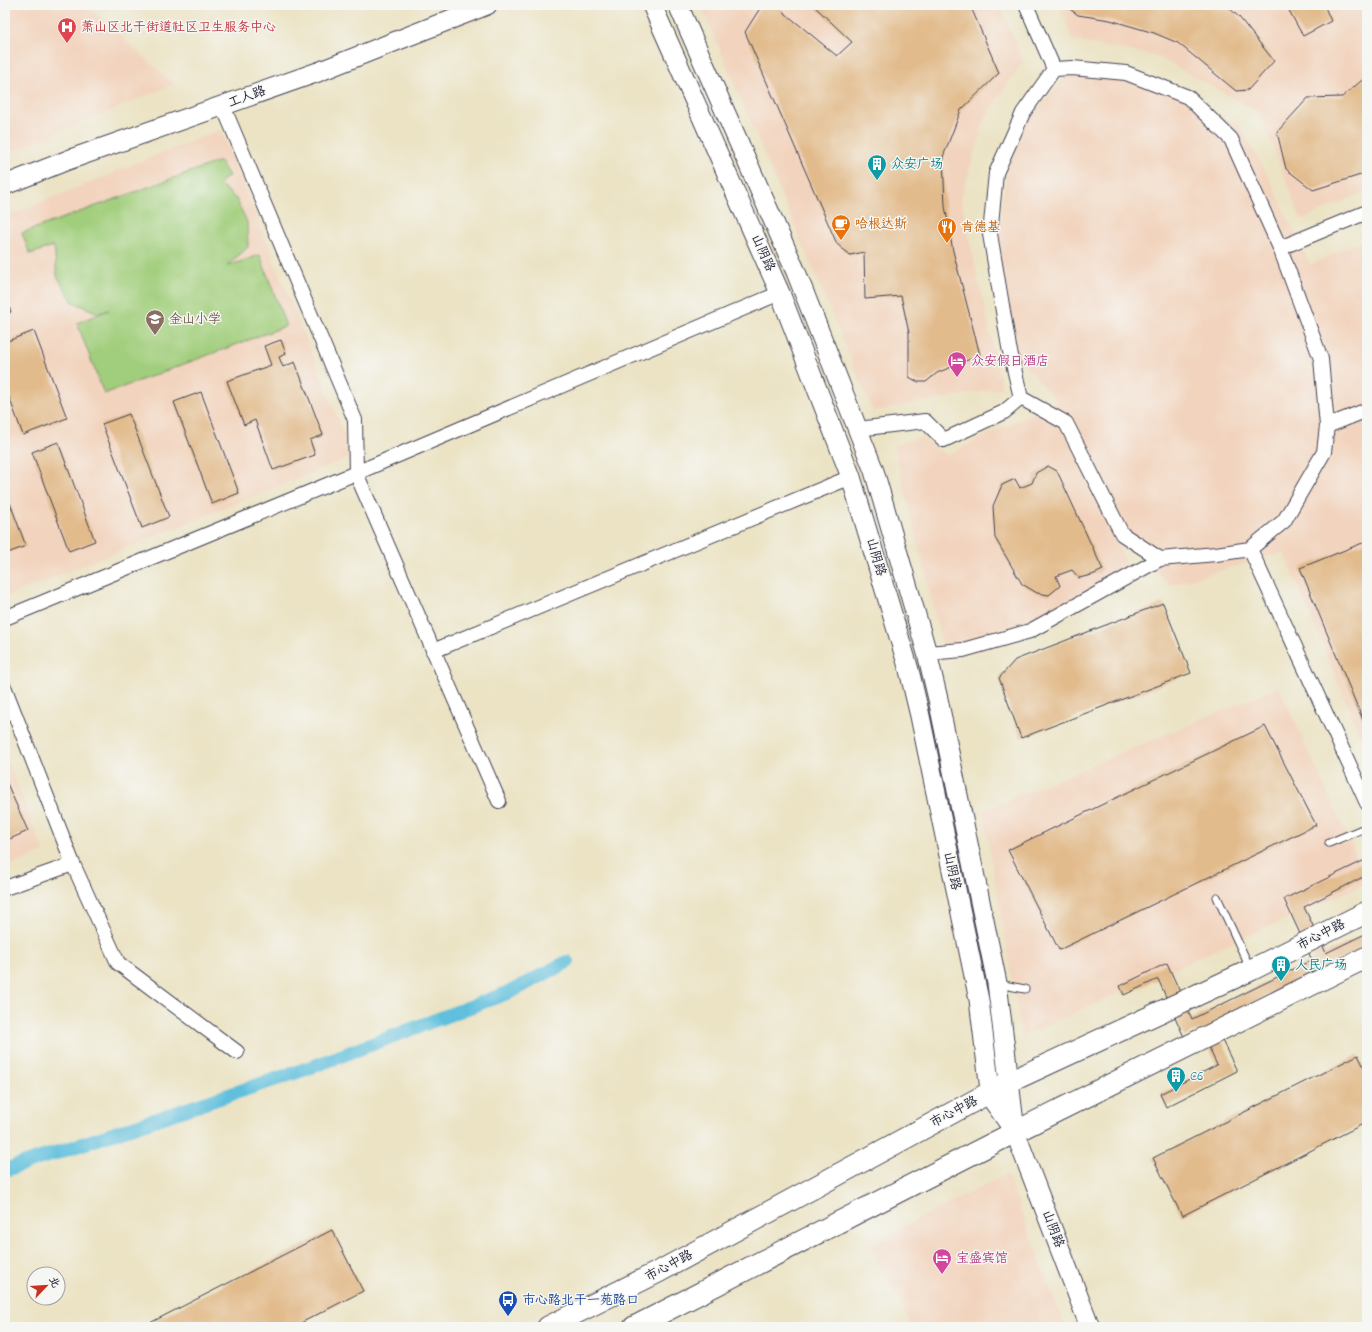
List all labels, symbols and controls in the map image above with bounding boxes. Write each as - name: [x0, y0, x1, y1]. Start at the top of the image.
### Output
- hospital icon: 萧山区北干街道社区卫生服务中心: [56, 16, 78, 44]
- place label: 萧山区北干街道社区卫生服务中心: [81, 18, 276, 37]
- street label: 工人路: [225, 81, 269, 113]
- building icon: 众安广场: [866, 153, 888, 181]
- place label: 众安广场: [891, 155, 943, 174]
- cafe icon: 哈根达斯: [830, 213, 852, 241]
- place label: 哈根达斯: [855, 215, 907, 234]
- restaurant icon: 肯德基: [936, 216, 958, 244]
- place label: 肯德基: [961, 218, 1000, 237]
- street label: 山阴路: [746, 231, 780, 275]
- school or university icon: 金山小学: [144, 308, 166, 336]
- place label: 金山小学: [169, 310, 221, 329]
- hotel icon: 众安假日酒店: [946, 350, 968, 378]
- place label: 众安假日酒店: [971, 352, 1049, 371]
- street label: 山阴路: [861, 536, 891, 578]
- street label: 山阴路: [939, 850, 965, 892]
- street label: 市心中路: [1294, 915, 1348, 955]
- building icon: 人民广场: [1270, 954, 1292, 982]
- place label: 人民广场: [1295, 956, 1347, 975]
- building icon: C6: [1165, 1065, 1187, 1093]
- place label: C6: [1190, 1067, 1203, 1086]
- street label: 市心中路: [927, 1091, 981, 1133]
- street label: 山阴路: [1037, 1207, 1069, 1251]
- street label: 市心中路: [642, 1245, 696, 1287]
- hotel icon: 宝盛宾馆: [931, 1247, 953, 1275]
- place label: 宝盛宾馆: [956, 1249, 1008, 1268]
- north arrow: [26, 1266, 66, 1306]
- text: 北: [45, 1274, 64, 1291]
- bus stop icon: 市心路北干一苑路口: [497, 1289, 519, 1317]
- place label: 市心路北干一苑路口: [522, 1291, 639, 1310]

